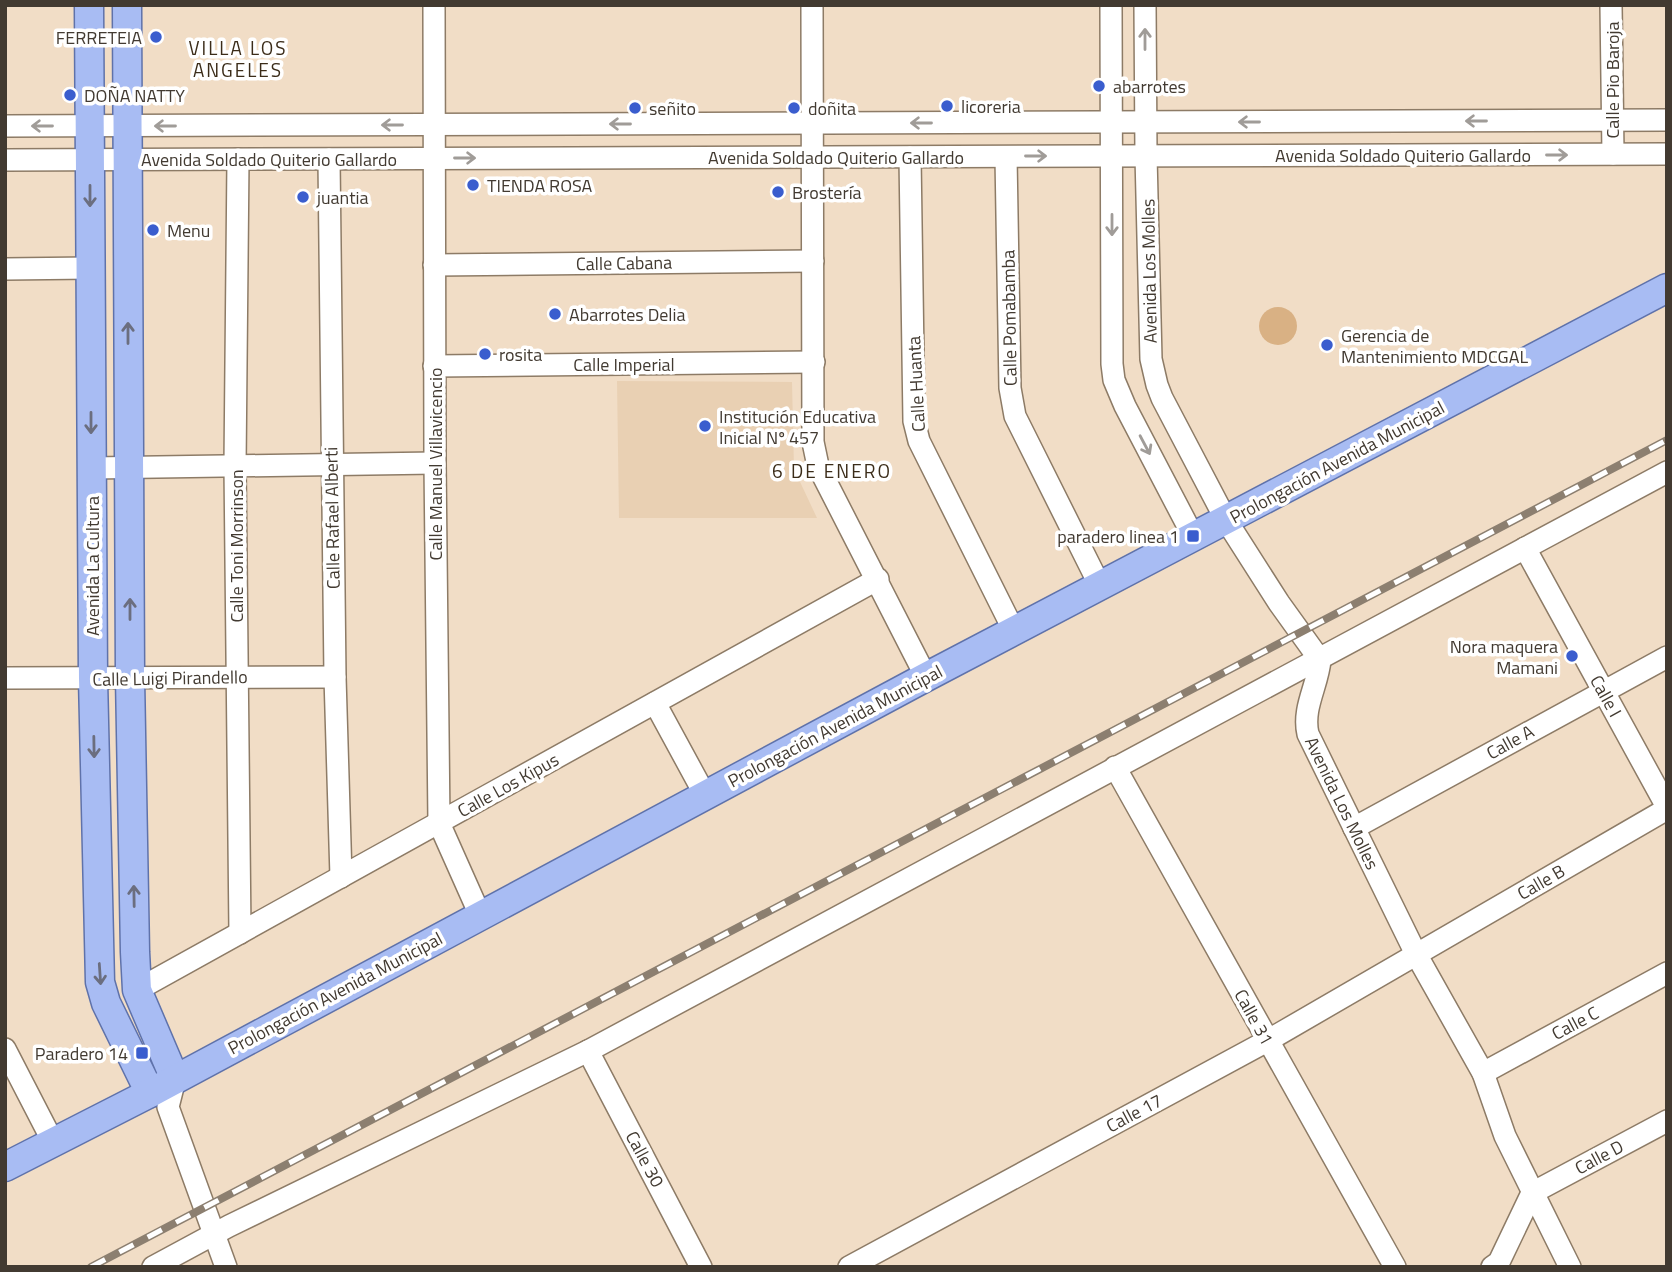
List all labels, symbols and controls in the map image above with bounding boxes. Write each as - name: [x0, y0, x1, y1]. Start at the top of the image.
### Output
- street label: Calle Pio Baroja: [1599, 22, 1626, 138]
- place label: FERRETEIA: [56, 24, 142, 51]
- one-way arrow: [1138, 28, 1152, 51]
- marker: FERRETEIA: [148, 29, 164, 45]
- district label: VILLA LOS ANGELES: [189, 33, 288, 84]
- place label: abarrotes: [1113, 73, 1186, 100]
- marker: abarrotes: [1091, 78, 1107, 94]
- place label: DOÑA NATTY: [84, 82, 185, 109]
- marker: DOÑA NATTY: [62, 87, 78, 103]
- place label: licoreria: [961, 93, 1021, 120]
- place label: señito: [649, 95, 696, 122]
- place label: doñita: [808, 95, 856, 122]
- marker: licoreria: [939, 98, 955, 114]
- marker: señito: [627, 100, 643, 116]
- marker: doñita: [786, 100, 802, 116]
- one-way arrow: [1465, 114, 1488, 128]
- one-way arrow: [1237, 115, 1260, 129]
- one-way arrow: [910, 116, 933, 130]
- one-way arrow: [609, 117, 632, 131]
- one-way arrow: [381, 118, 404, 132]
- one-way arrow: [31, 119, 54, 133]
- one-way arrow: [154, 119, 177, 133]
- street label: Avenida Soldado Quiterio Gallardo: [1275, 142, 1531, 169]
- street label: Avenida Soldado Quiterio Gallardo: [708, 144, 964, 171]
- street label: Avenida Soldado Quiterio Gallardo: [141, 146, 397, 173]
- one-way arrow: [1546, 148, 1569, 162]
- one-way arrow: [1024, 149, 1047, 163]
- one-way arrow: [454, 151, 477, 165]
- place label: TIENDA ROSA: [487, 172, 593, 199]
- marker: TIENDA ROSA: [465, 177, 481, 193]
- place label: Brostería: [792, 179, 862, 206]
- one-way arrow: [83, 184, 97, 207]
- place label: juantia: [316, 184, 368, 211]
- marker: Brostería: [770, 184, 786, 200]
- marker: juantia: [295, 189, 311, 205]
- street label: Avenida Los Molles: [1134, 198, 1164, 344]
- one-way arrow: [1105, 213, 1119, 236]
- place label: Menu: [167, 217, 210, 244]
- marker: Menu: [145, 222, 161, 238]
- street label: Calle Cabana: [576, 249, 672, 277]
- street label: Calle Pomabamba: [994, 250, 1024, 386]
- place label: Abarrotes Delia: [569, 301, 685, 328]
- marker: Abarrotes Delia: [547, 306, 563, 322]
- one-way arrow: [122, 321, 135, 344]
- place label: Gerencia de Mantenimiento MDCGAL: [1341, 322, 1528, 370]
- street label: Calle Huanta: [900, 335, 932, 433]
- marker: Gerencia de Mantenimiento MDCGAL: [1319, 337, 1335, 353]
- place label: rosita: [499, 341, 542, 368]
- marker: rosita: [477, 346, 493, 362]
- street label: Calle Imperial: [573, 351, 675, 378]
- street label: Calle Manuel Villavicencio: [422, 368, 449, 560]
- street label: Prolongación Avenida Municipal: [1225, 394, 1449, 530]
- place label: Institución Educativa Inicial Nº 457: [719, 403, 876, 451]
- one-way arrow: [84, 412, 98, 435]
- marker: Institución Educativa Inicial Nº 457: [697, 418, 713, 434]
- one-way arrow: [1139, 434, 1152, 455]
- street label: Calle Rafael Alberti: [317, 447, 347, 589]
- district label: 6 DE ENERO: [772, 456, 892, 485]
- street label: Calle Toni Morrinson: [223, 469, 250, 623]
- street label: Avenida La Cultura: [79, 496, 106, 636]
- place label: paradero linea 1: [1057, 523, 1179, 550]
- marker: paradero linea 1: [1185, 528, 1201, 544]
- one-way arrow: [123, 598, 137, 621]
- place label: Nora maquera Mamani: [1450, 633, 1558, 681]
- marker: Nora maquera Mamani: [1564, 648, 1580, 664]
- street label: Prolongación Avenida Municipal: [723, 658, 947, 794]
- street label: Calle Luigi Pirandello: [92, 663, 248, 693]
- street label: Calle I: [1583, 670, 1629, 722]
- street label: Calle A: [1481, 718, 1539, 766]
- street label: Avenida Los Molles: [1298, 732, 1386, 874]
- one-way arrow: [88, 735, 101, 758]
- street label: Calle Los Kipus: [452, 746, 564, 824]
- street label: Calle B: [1512, 857, 1570, 907]
- one-way arrow: [127, 885, 141, 908]
- street label: Prolongación Avenida Municipal: [223, 925, 447, 1061]
- one-way arrow: [94, 962, 107, 985]
- street label: Calle 31: [1228, 984, 1280, 1050]
- street label: Calle C: [1547, 999, 1604, 1047]
- place label: Paradero 14: [35, 1040, 128, 1067]
- marker: Paradero 14: [134, 1045, 150, 1061]
- street label: Calle 17: [1101, 1087, 1167, 1139]
- street label: Calle 30: [619, 1126, 671, 1192]
- street label: Calle D: [1570, 1133, 1628, 1181]

